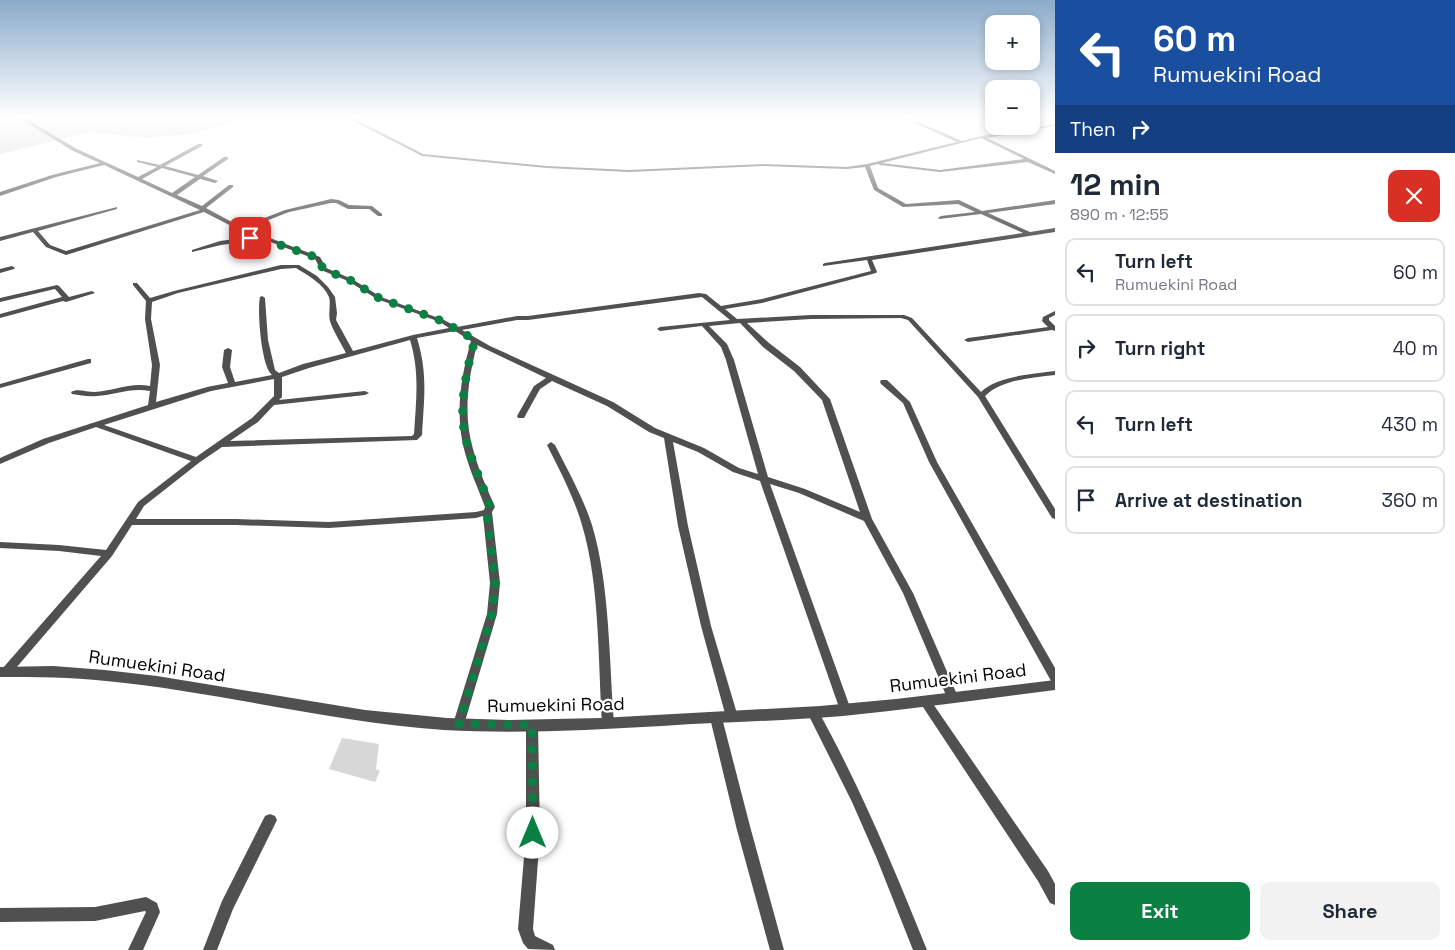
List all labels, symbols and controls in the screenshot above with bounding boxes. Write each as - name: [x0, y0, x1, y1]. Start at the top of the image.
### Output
- map controls: [985, 15, 1040, 135]
- button: +: [985, 15, 1040, 70]
- text: 60 m: [1153, 17, 1236, 61]
- icon: left: [1070, 20, 1135, 85]
- text: Rumuekini Road: [1153, 60, 1321, 88]
- button: −: [985, 80, 1040, 135]
- icon: right: [1126, 115, 1154, 143]
- text: Then: [1070, 117, 1116, 142]
- text: 12 min: [1070, 165, 1161, 204]
- button: close: [1388, 170, 1440, 222]
- text: 890 m · 12:55: [1070, 204, 1169, 225]
- pin: [229, 217, 271, 259]
- icon: arrive: [236, 224, 264, 252]
- text: Turn left: [1115, 249, 1193, 274]
- icon: left: [1072, 258, 1100, 286]
- text: 60 m: [1393, 260, 1438, 285]
- text: Rumuekini Road: [1115, 274, 1237, 295]
- icon: right: [1072, 334, 1100, 362]
- text: Turn right: [1115, 336, 1205, 361]
- text: 40 m: [1393, 336, 1438, 361]
- icon: left: [1072, 410, 1100, 438]
- text: Turn left: [1115, 412, 1193, 437]
- text: 430 m: [1381, 412, 1438, 437]
- icon: arrive: [1072, 486, 1100, 514]
- text: Arrive at destination: [1115, 488, 1303, 513]
- text: 360 m: [1381, 488, 1438, 513]
- street label: Rumuekini Road: [87, 645, 227, 686]
- street label: Rumuekini Road: [888, 658, 1028, 697]
- street label: Rumuekini Road: [487, 692, 625, 717]
- position arrow: [506, 806, 558, 858]
- button: Exit: [1070, 882, 1250, 940]
- button: Share: [1260, 882, 1440, 940]

